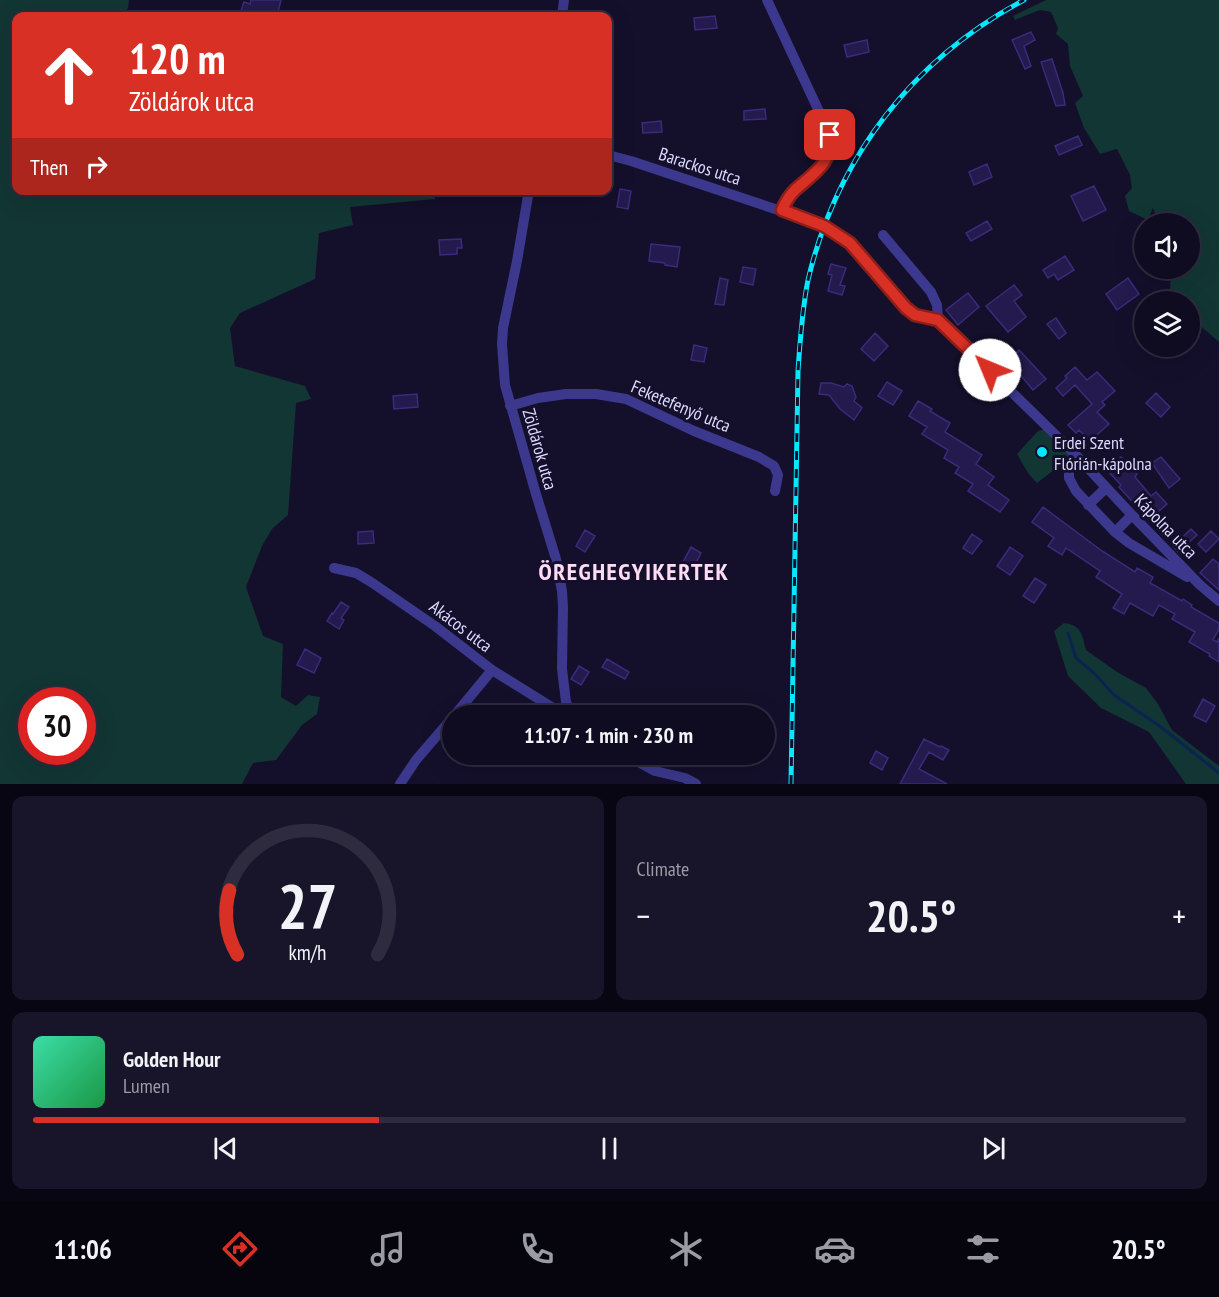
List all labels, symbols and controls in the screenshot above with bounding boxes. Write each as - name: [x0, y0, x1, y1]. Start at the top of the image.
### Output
- text: 120 m: [129, 31, 226, 86]
- icon: ahead: [30, 36, 108, 114]
- text: Zöldárok utca: [129, 84, 254, 118]
- pin: [804, 109, 855, 160]
- icon: arrive: [813, 118, 846, 151]
- street label: Barackos utca: [656, 142, 744, 190]
- icon: right: [80, 150, 113, 183]
- text: Then: [30, 153, 68, 181]
- map controls: [1134, 213, 1200, 357]
- button: sound: [1134, 213, 1200, 279]
- button: layers: [1134, 291, 1200, 357]
- position arrow: [958, 338, 1022, 402]
- street label: Feketefenyő utca: [628, 375, 734, 437]
- street label: Zöldárok utca: [517, 406, 563, 492]
- place label: Erdei Szent Flórián-kápolna: [1054, 431, 1152, 475]
- marker: Erdei Szent Flórián-kápolna: [1035, 445, 1049, 459]
- street label: Kápolna utca: [1130, 489, 1202, 563]
- district label: ÖREGHEGYIKERTEK: [538, 556, 730, 587]
- street label: Akácos utca: [425, 595, 497, 657]
- speed limit sign: 30: [18, 687, 96, 765]
- text: 11:07 · 1 min · 230 m: [524, 721, 693, 749]
- text: Climate: [637, 856, 689, 882]
- text: 27: [278, 865, 338, 946]
- text: 20.5°: [866, 886, 956, 944]
- text: −: [637, 894, 650, 937]
- text: +: [1172, 894, 1186, 937]
- text: km/h: [289, 938, 327, 966]
- text: Golden Hour: [123, 1045, 221, 1073]
- text: Lumen: [123, 1073, 170, 1099]
- icon: previous: [209, 1132, 242, 1165]
- icon: pause: [593, 1132, 626, 1165]
- icon: next: [977, 1132, 1010, 1165]
- icon: directions: [219, 1228, 261, 1270]
- icon: music: [367, 1228, 409, 1270]
- icon: phone: [516, 1228, 558, 1270]
- icon: climate: [665, 1228, 707, 1270]
- icon: car: [814, 1228, 856, 1270]
- icon: filters: [962, 1228, 1004, 1270]
- text: 11:06: [53, 1232, 112, 1266]
- text: 20.5°: [1111, 1232, 1166, 1266]

